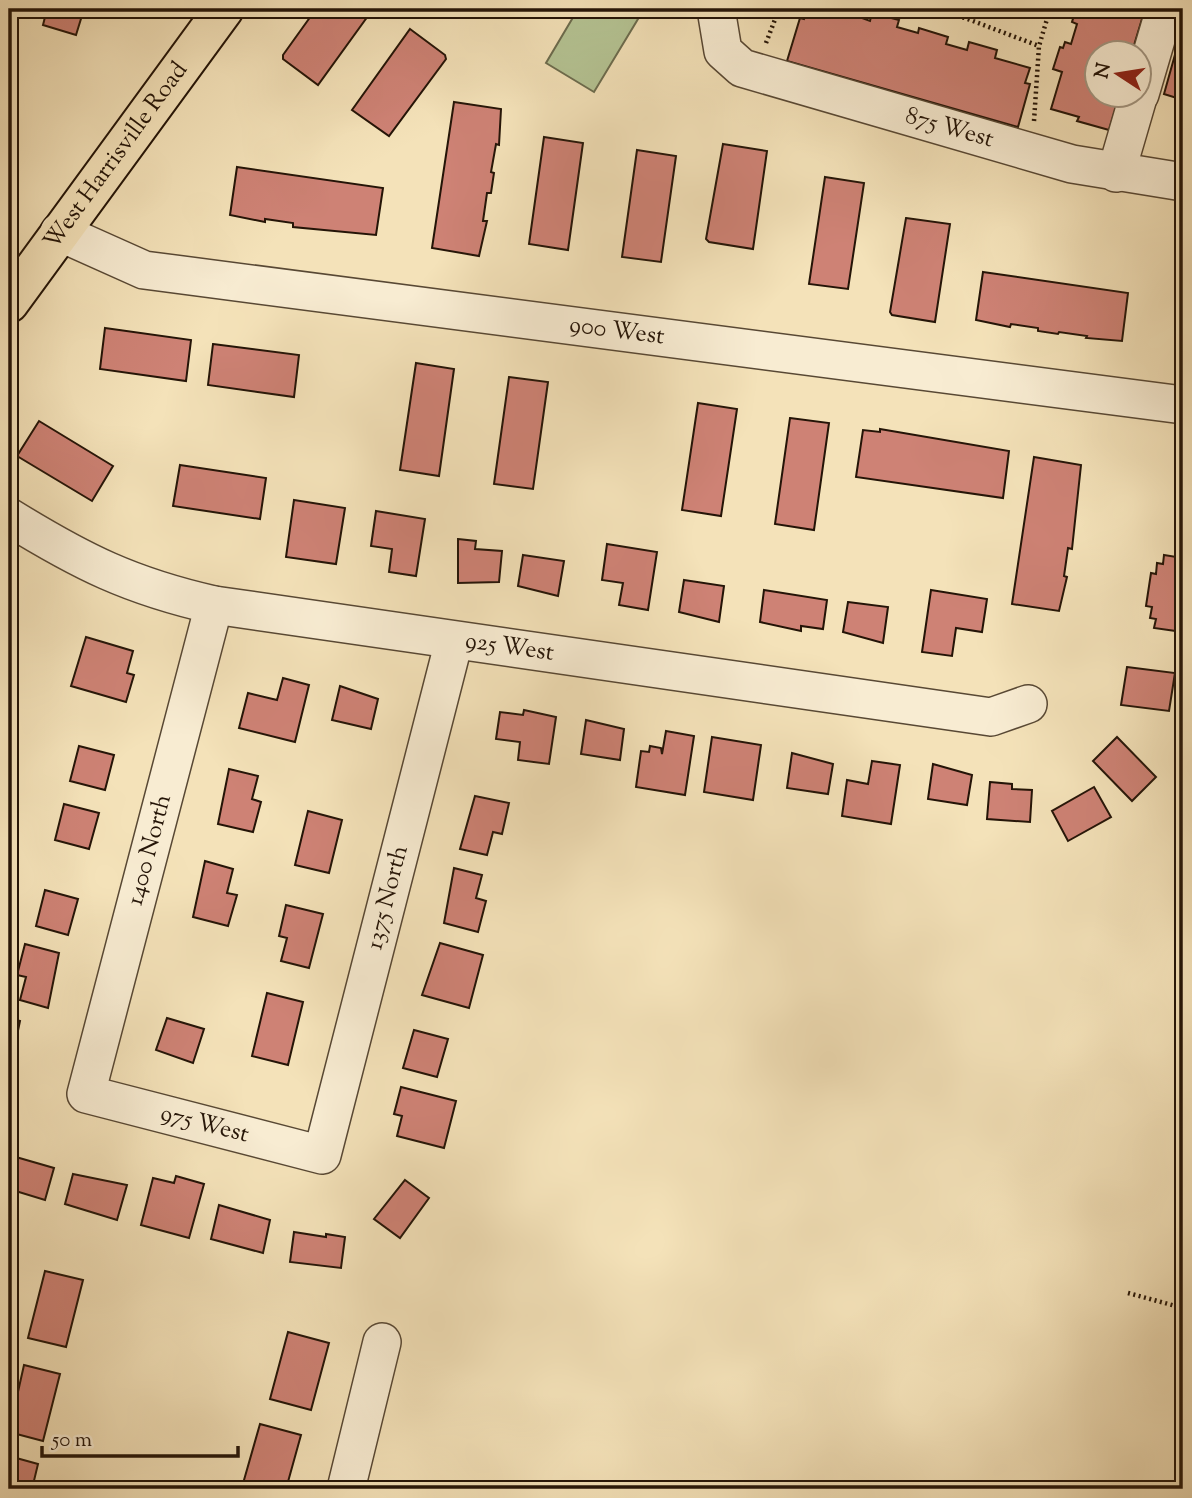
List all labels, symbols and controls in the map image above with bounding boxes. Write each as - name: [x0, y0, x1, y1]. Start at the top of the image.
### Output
- north arrow: [1084, 38, 1154, 108]
- street label: West Harrisville Road: [36, 55, 197, 257]
- text: N: [1089, 61, 1119, 81]
- street label: 875 West: [901, 99, 998, 157]
- street label: 900 West: [567, 308, 666, 354]
- street label: 925 West: [463, 624, 556, 671]
- street label: 1400 North: [119, 791, 181, 909]
- street label: 1375 North: [358, 842, 418, 953]
- street label: 975 West: [157, 1097, 253, 1152]
- scale bar: [42, 1414, 238, 1458]
- text: 50 m: [51, 1426, 92, 1456]

